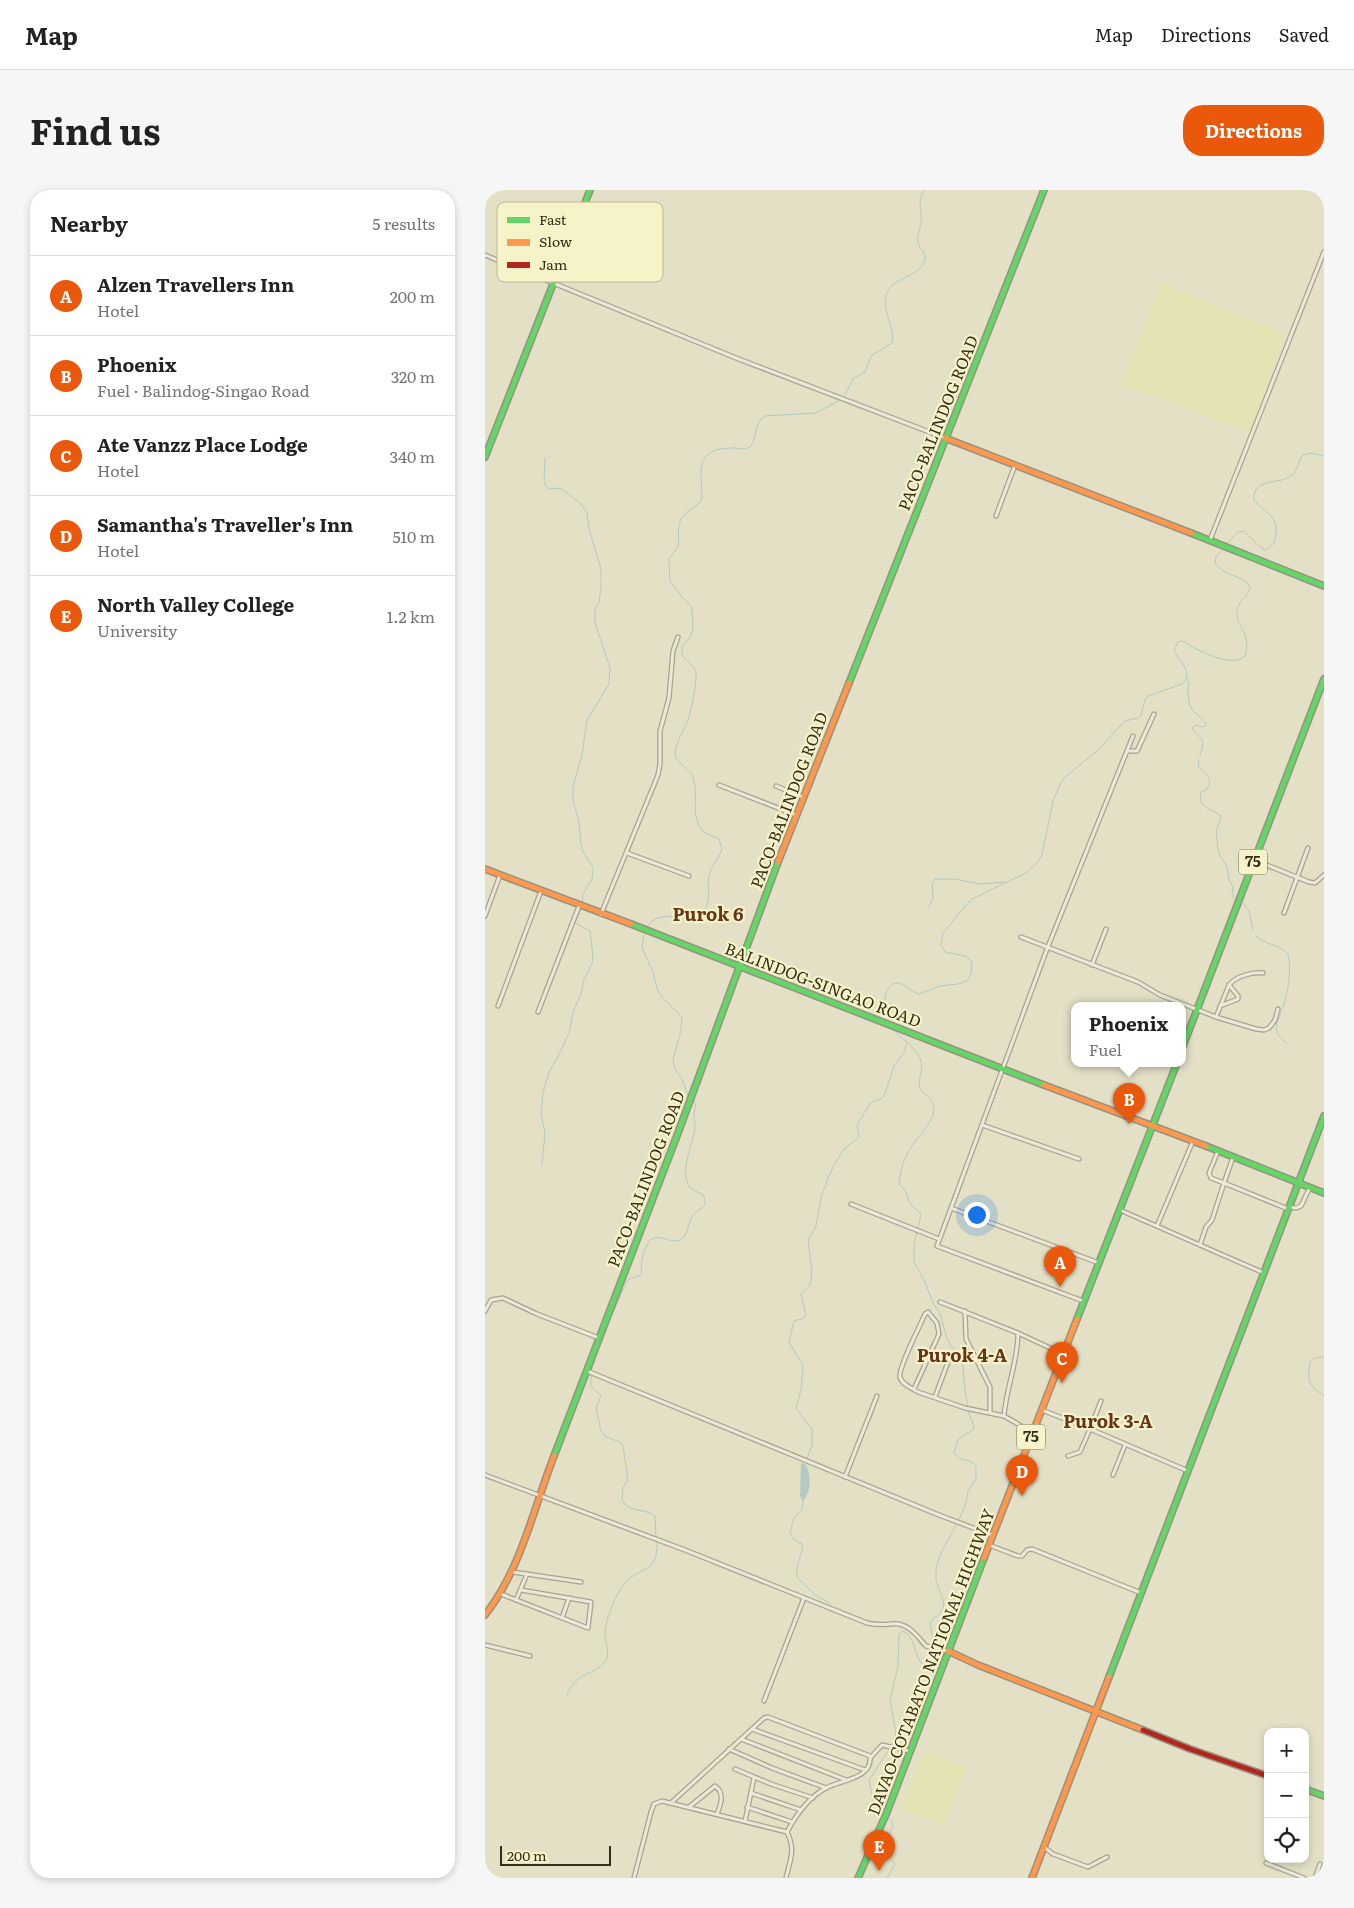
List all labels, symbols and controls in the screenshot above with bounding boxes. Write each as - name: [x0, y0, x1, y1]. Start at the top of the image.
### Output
- text: Map: [25, 17, 78, 52]
- text: Map: [1095, 21, 1133, 48]
- text: Directions: [1161, 21, 1251, 48]
- text: Saved: [1279, 21, 1329, 48]
- text: Find us: [30, 104, 160, 156]
- button: Directions: [1183, 105, 1324, 156]
- legend: [497, 202, 663, 282]
- text: Nearby: [50, 207, 128, 238]
- text: Fast: [539, 209, 567, 229]
- text: 5 results: [372, 211, 435, 235]
- text: Slow: [539, 231, 572, 251]
- text: Jam: [539, 254, 568, 274]
- text: Alzen Travellers Inn: [97, 270, 294, 298]
- text: A: [60, 284, 72, 308]
- text: 200 m: [390, 284, 435, 308]
- text: Hotel: [97, 298, 139, 322]
- street label: PACO-BALINDOG ROAD: [891, 331, 983, 514]
- text: Phoenix: [97, 350, 176, 378]
- text: B: [60, 364, 72, 388]
- text: 320 m: [391, 364, 435, 388]
- text: Fuel · Balindog-Singao Road: [97, 378, 309, 402]
- text: Ate Vanzz Place Lodge: [97, 430, 308, 458]
- text: C: [60, 444, 72, 468]
- text: 340 m: [390, 444, 435, 468]
- text: Hotel: [97, 458, 139, 482]
- text: Samantha's Traveller's Inn: [97, 510, 353, 538]
- text: D: [60, 524, 72, 548]
- text: 510 m: [392, 524, 435, 548]
- text: Hotel: [97, 538, 139, 562]
- text: North Valley College: [97, 590, 294, 618]
- text: E: [61, 604, 71, 628]
- text: 1.2 km: [387, 604, 435, 628]
- text: University: [97, 618, 178, 642]
- street label: PACO-BALINDOG ROAD: [743, 708, 833, 891]
- road number: 75: [1239, 850, 1267, 874]
- district label: Purok 6: [673, 900, 743, 927]
- street label: BALINDOG-SINGAO ROAD: [722, 936, 925, 1033]
- popup: [1071, 1002, 1186, 1067]
- text: Phoenix: [1089, 1009, 1168, 1037]
- text: Fuel: [1089, 1037, 1122, 1061]
- pin: B: [1113, 1083, 1145, 1124]
- street label: PACO-BALINDOG ROAD: [600, 1087, 690, 1270]
- your location: [964, 1202, 990, 1228]
- pin: A: [1044, 1246, 1076, 1287]
- district label: Purok 4-A: [917, 1341, 1008, 1368]
- pin: C: [1046, 1342, 1078, 1383]
- district label: Purok 3-A: [1063, 1407, 1153, 1434]
- road number: 75: [1017, 1424, 1045, 1450]
- pin: D: [1006, 1455, 1038, 1496]
- street label: DAVAO-COTABATO NATIONAL HIGHWAY: [860, 1505, 1000, 1818]
- map controls: [1264, 1728, 1309, 1863]
- button: +: [1264, 1728, 1309, 1773]
- button: −: [1264, 1773, 1309, 1818]
- button: locate: [1264, 1818, 1309, 1863]
- pin: E: [863, 1830, 895, 1871]
- scale bar: [500, 1843, 611, 1866]
- text: 200 m: [507, 1845, 547, 1865]

